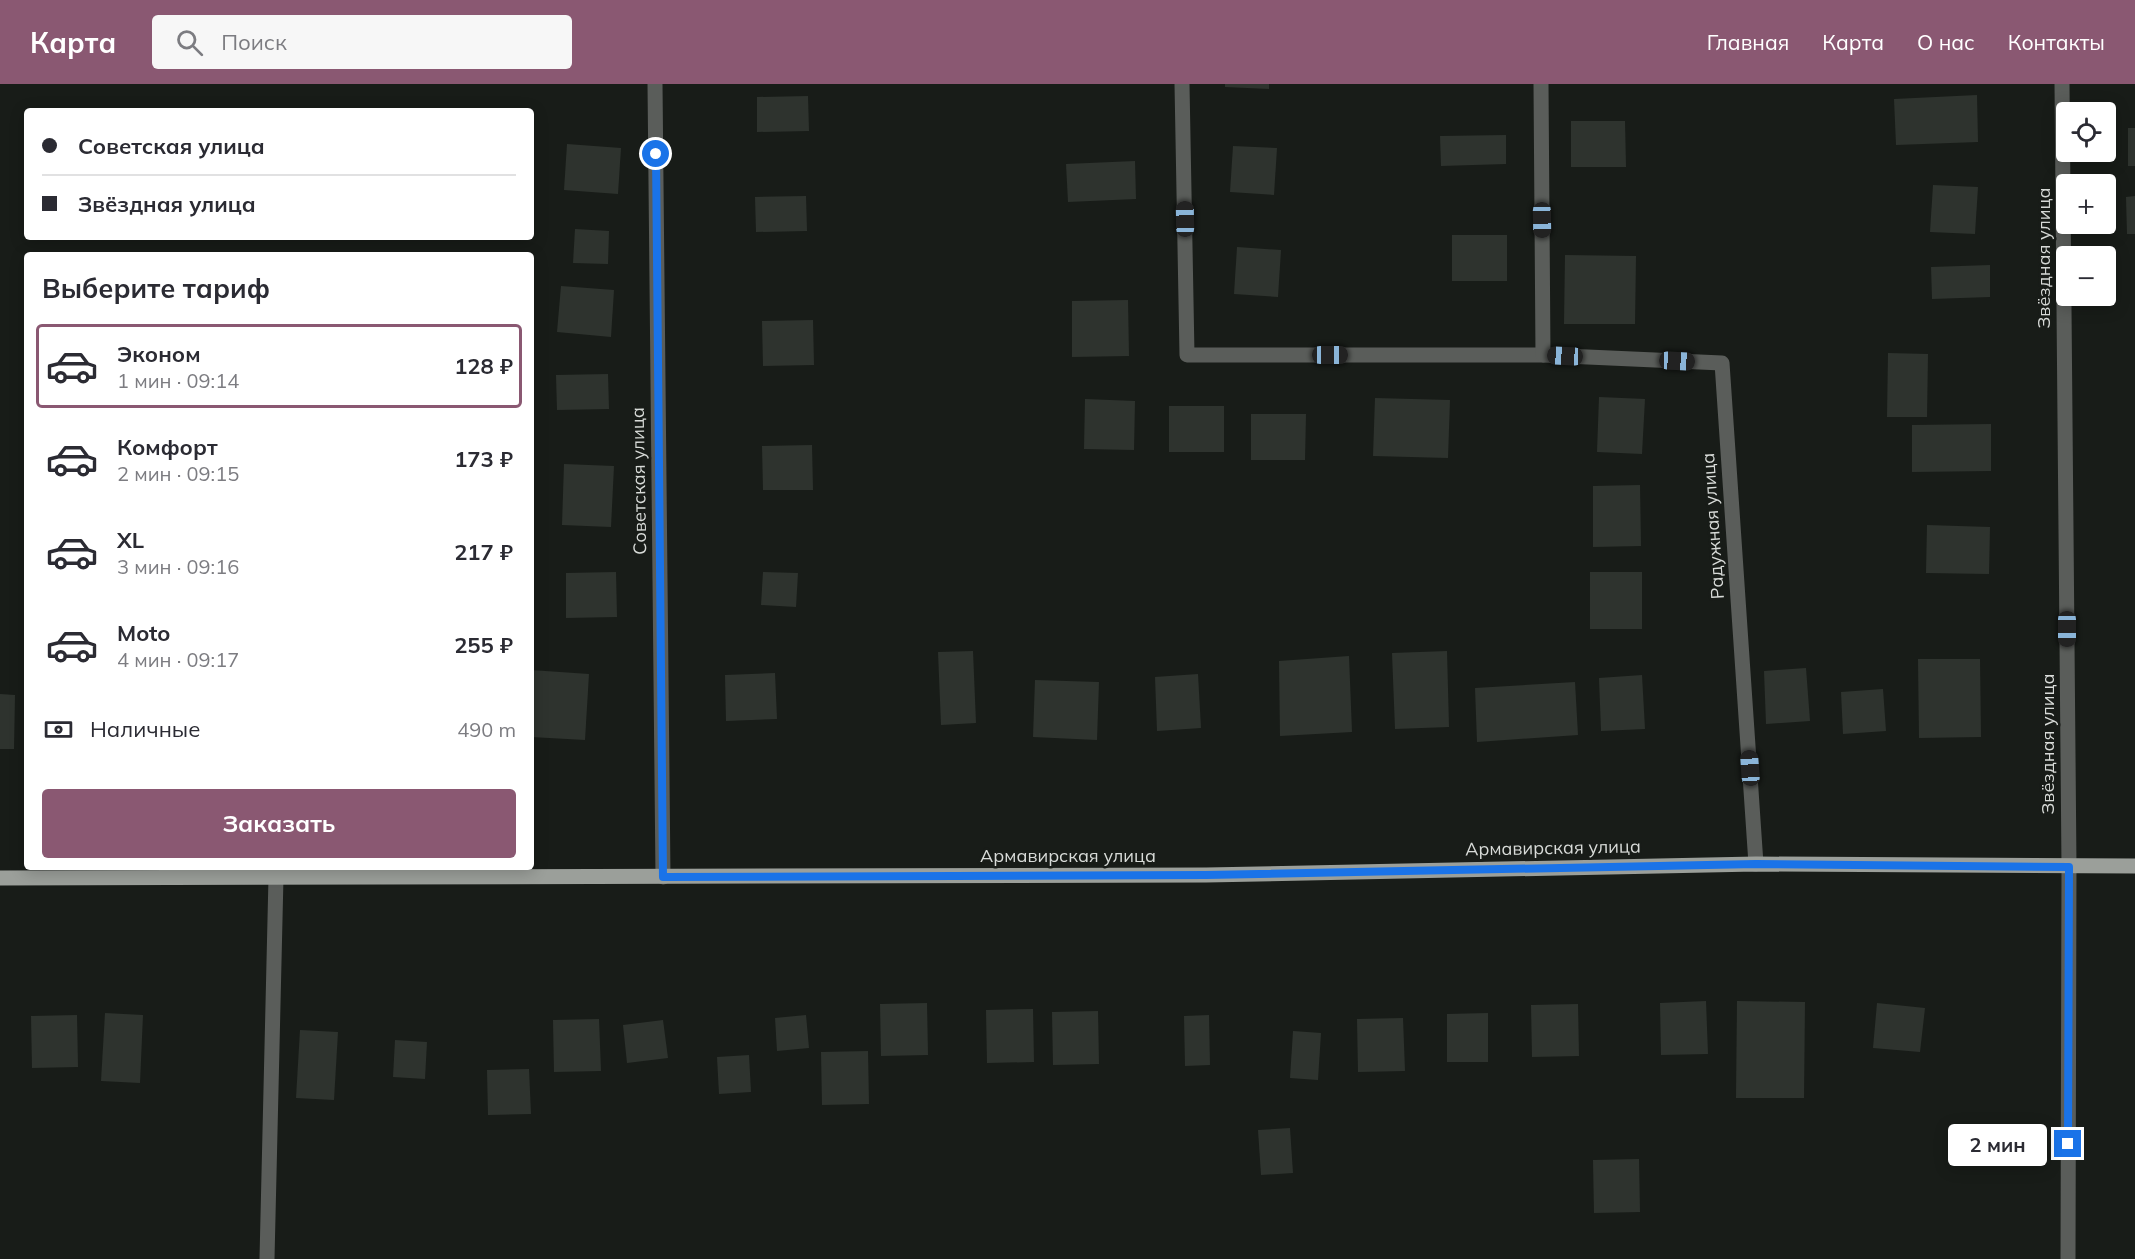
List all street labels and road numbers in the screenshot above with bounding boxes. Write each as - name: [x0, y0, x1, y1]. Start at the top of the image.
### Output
- street label: Звёздная улица: [2032, 188, 2055, 328]
- street label: Советская улица: [626, 407, 651, 555]
- street label: Радужная улица: [1696, 452, 1729, 600]
- street label: Звёздная улица: [2036, 674, 2059, 814]
- street label: Армавирская улица: [1465, 834, 1641, 861]
- street label: Армавирская улица: [980, 844, 1156, 867]

